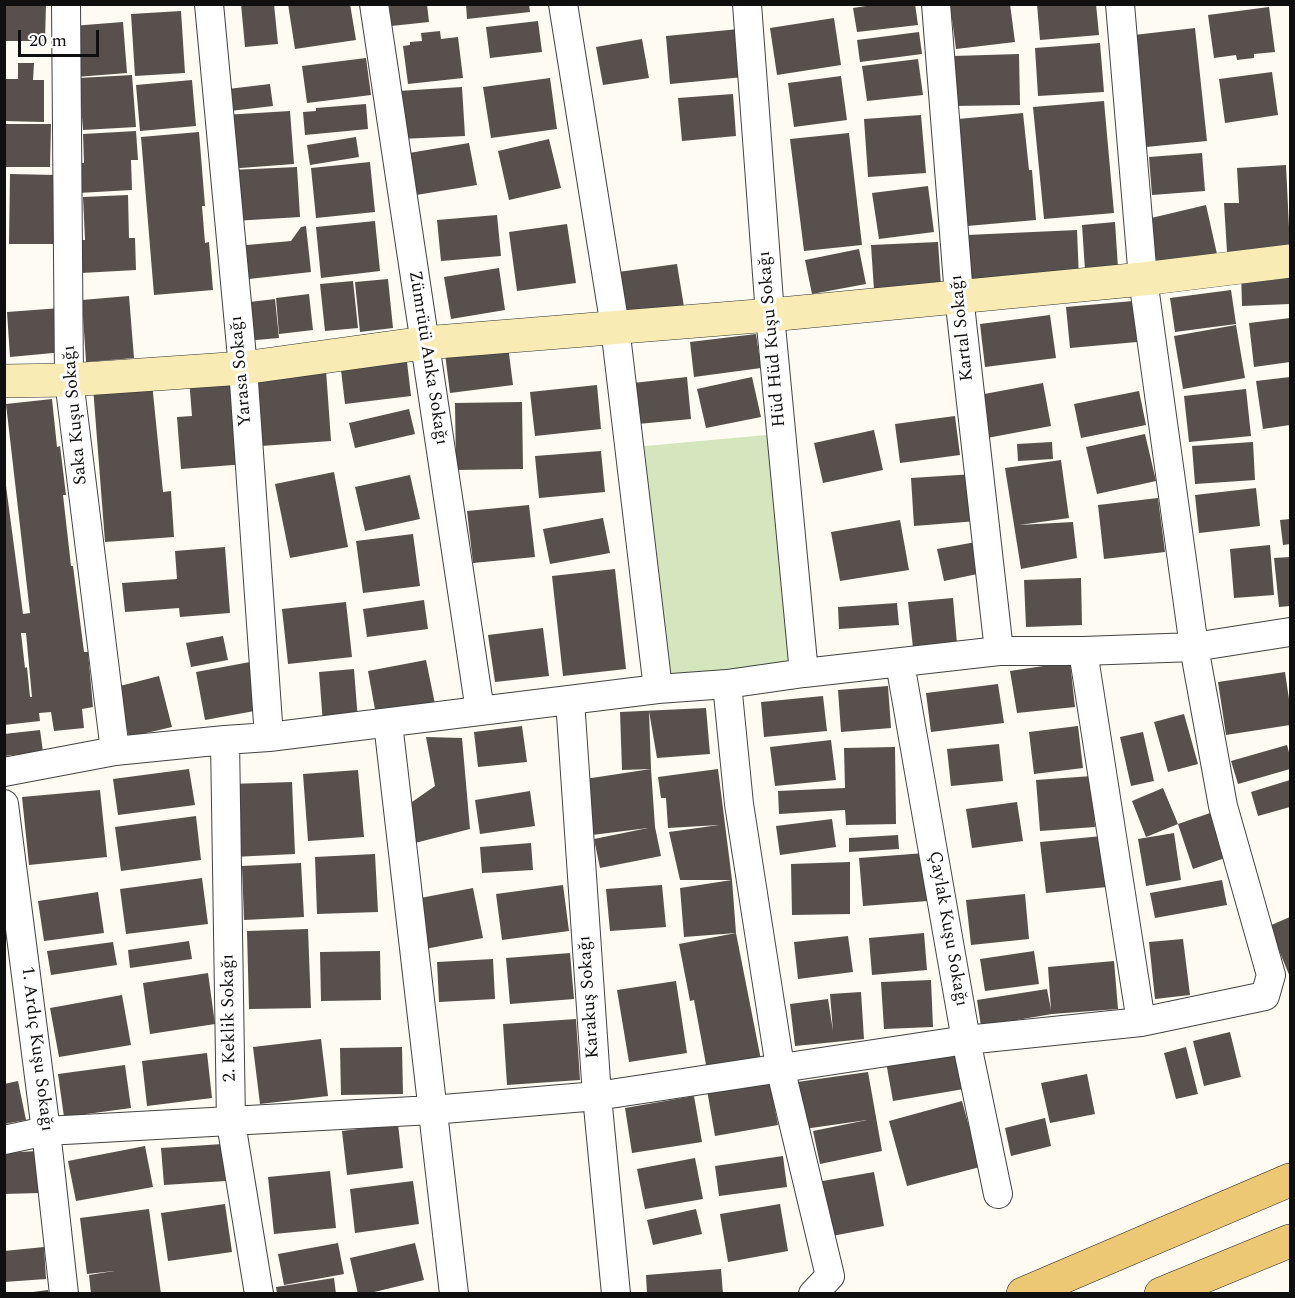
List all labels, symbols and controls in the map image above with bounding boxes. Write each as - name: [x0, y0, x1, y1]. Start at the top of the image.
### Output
- scale bar: [21, 18, 102, 56]
- text: 20 m: [29, 27, 67, 54]
- street label: Hüd Hüd Kuşu Sokağı: [755, 250, 791, 428]
- street label: Zümrütü Anka Sokağı: [403, 269, 451, 447]
- street label: Kartal Sokağı: [947, 274, 979, 382]
- street label: Yarasa Sokağı: [226, 315, 258, 427]
- street label: Saka Kuşu Sokağı: [59, 344, 93, 486]
- street label: Çaylak Kuşu Sokağı: [923, 850, 971, 1008]
- street label: Karakuş Sokağı: [575, 935, 605, 1059]
- street label: 2. Keklik Sokağı: [218, 954, 242, 1082]
- street label: 1. Ardıç Kuşu Sokağı: [15, 965, 57, 1133]

